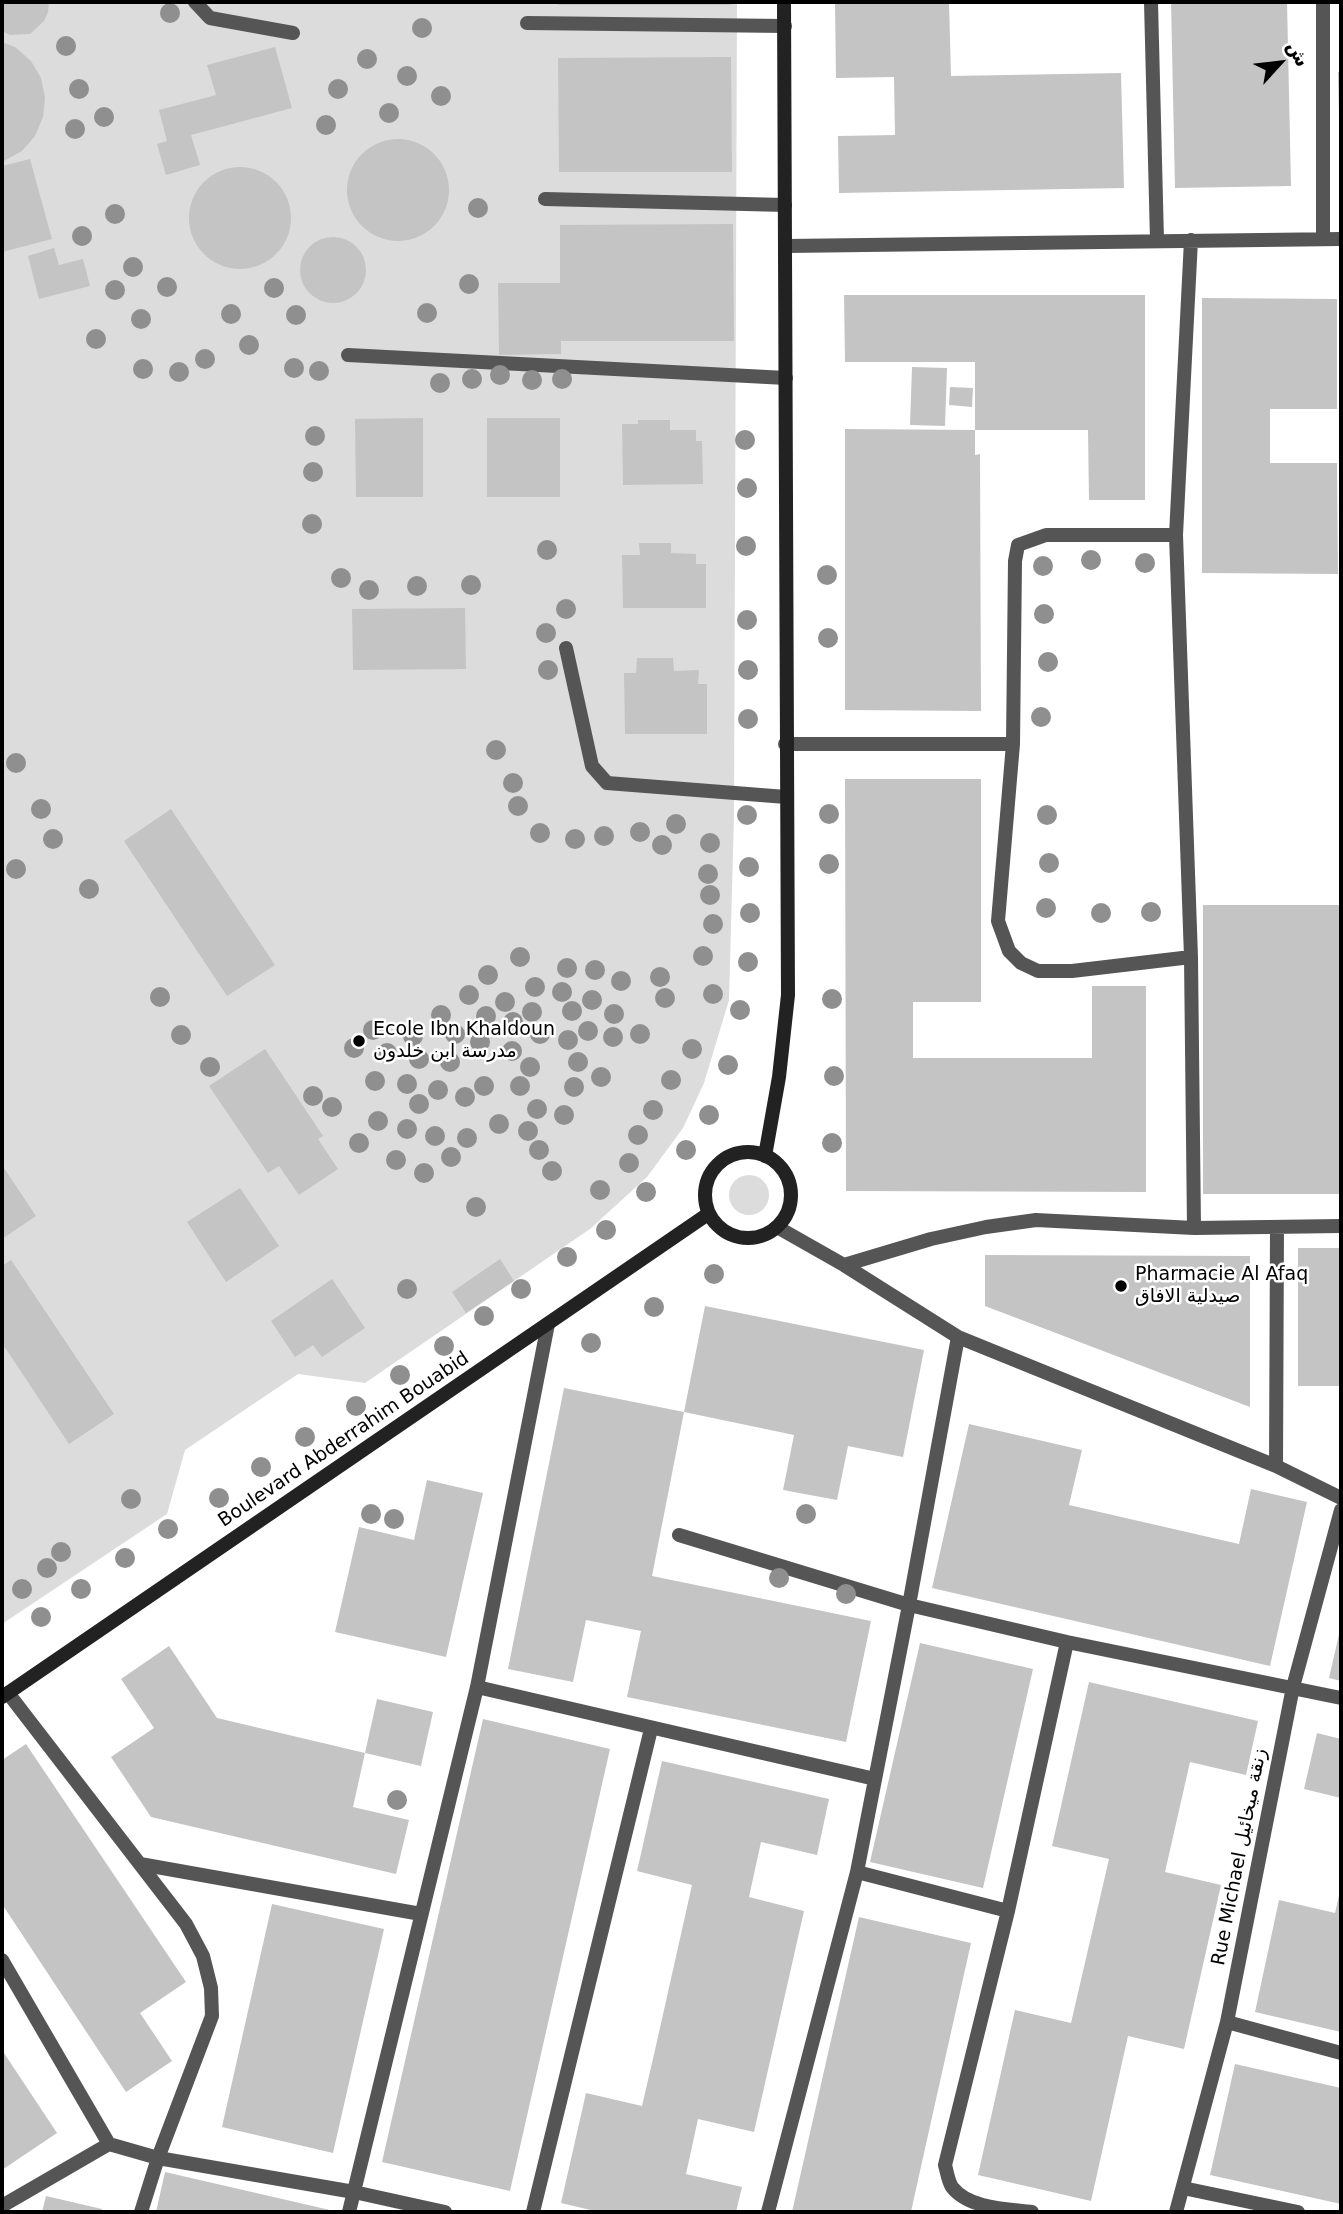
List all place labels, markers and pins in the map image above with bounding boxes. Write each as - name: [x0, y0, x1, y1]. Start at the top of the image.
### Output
- place label: Ecole Ibn Khaldoun مدرسة ابن خلدون: [373, 1019, 555, 1063]
- marker: Ecole Ibn Khaldoun مدرسة ابن خلدون: [351, 1033, 367, 1049]
- place label: Pharmacie Al Afaq صيدلية الافاق: [1135, 1264, 1308, 1308]
- marker: Pharmacie Al Afaq صيدلية الافاق: [1113, 1278, 1129, 1294]

